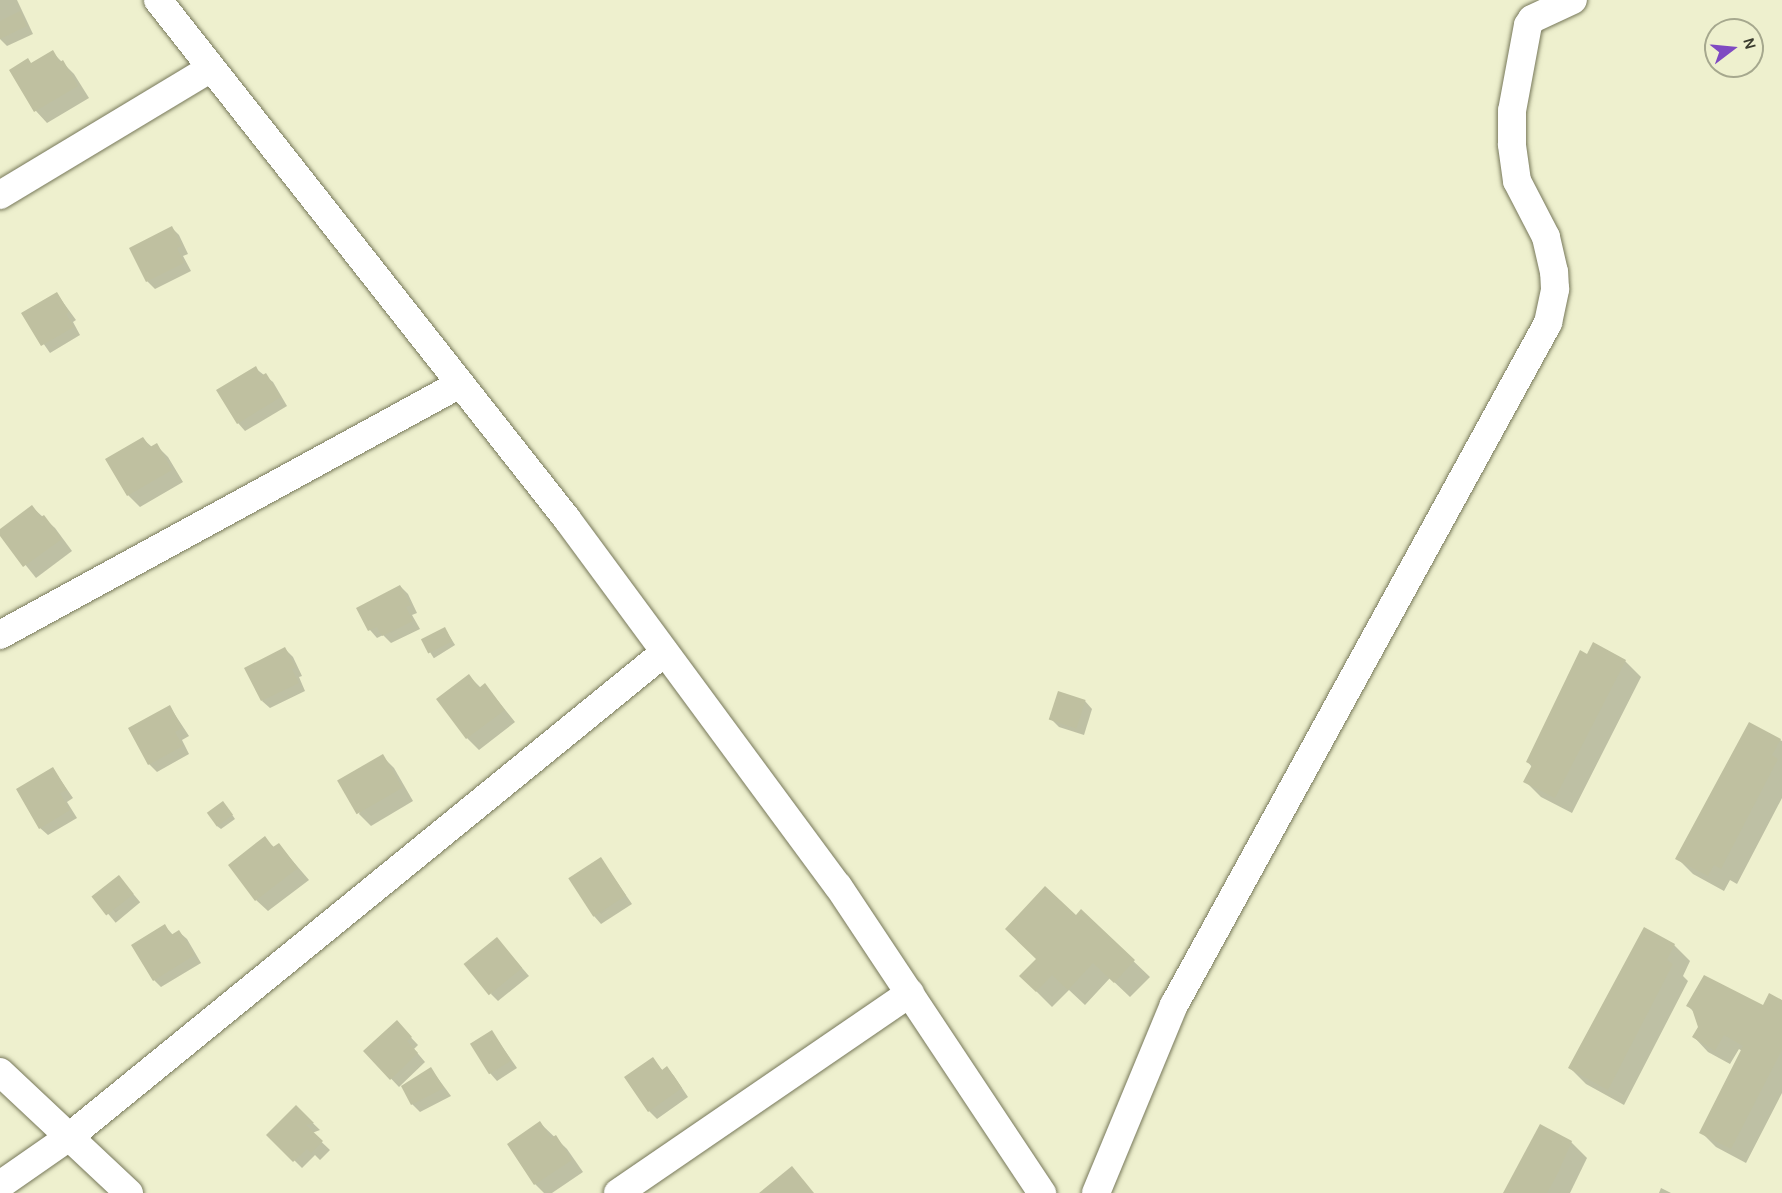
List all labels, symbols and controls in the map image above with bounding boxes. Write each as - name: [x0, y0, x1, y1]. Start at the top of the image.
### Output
- north arrow: [1704, 18, 1764, 78]
- text: N: [1739, 35, 1761, 52]

